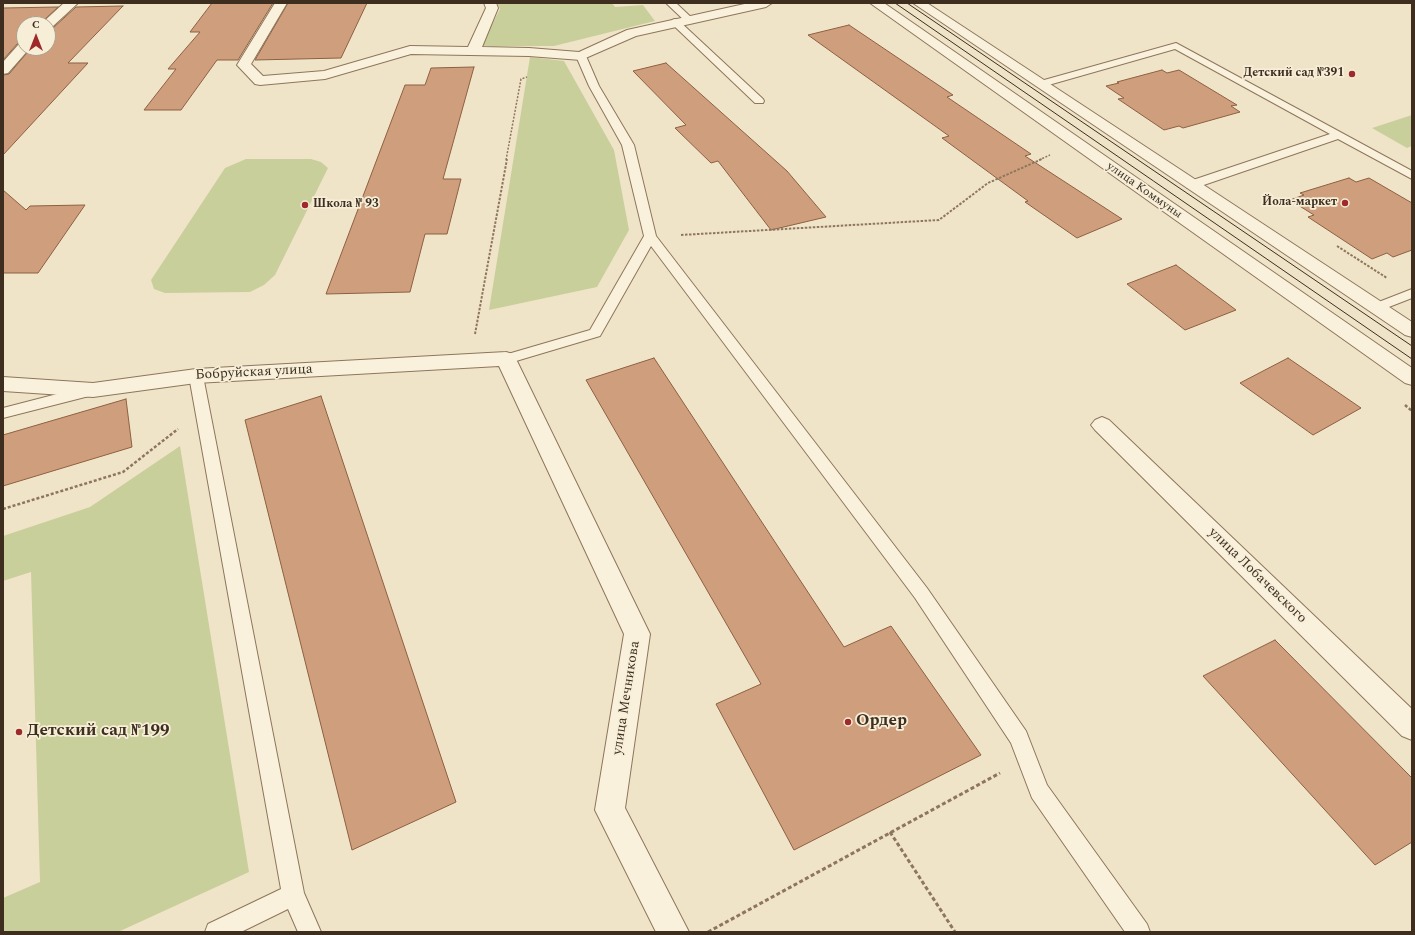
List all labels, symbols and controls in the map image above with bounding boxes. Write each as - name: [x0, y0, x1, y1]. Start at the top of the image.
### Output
- north arrow: [16, 16, 56, 56]
- text: С: [32, 16, 40, 33]
- place label: Детский сад №391: [1243, 67, 1344, 81]
- marker: Детский сад №391: [1347, 69, 1357, 79]
- street label: улица Коммуны: [1103, 160, 1185, 222]
- place label: Йола-маркет: [1262, 196, 1337, 210]
- place label: Школа № 93: [313, 198, 379, 212]
- marker: Йола-маркет: [1340, 198, 1350, 208]
- marker: Школа № 93: [300, 200, 310, 210]
- street label: Бобруйская улица: [195, 362, 313, 384]
- street label: улица Лобачевского: [1204, 525, 1310, 627]
- street label: улица Мечникова: [610, 640, 644, 756]
- place label: Ордер: [856, 712, 907, 732]
- marker: Ордер: [843, 717, 853, 727]
- place label: Детский сад №199: [27, 722, 169, 742]
- marker: Детский сад №199: [14, 727, 24, 737]

